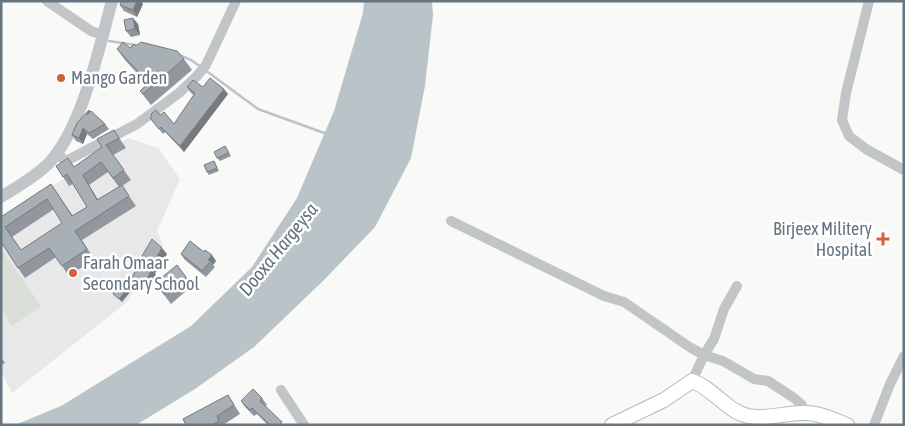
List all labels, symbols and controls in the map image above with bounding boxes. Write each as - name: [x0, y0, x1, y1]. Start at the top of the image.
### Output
- place label: Mango Garden: [71, 67, 167, 88]
- marker: Mango Garden: [55, 72, 67, 84]
- water label: Dooxa Hargeysa: [234, 198, 322, 300]
- place label: Birjeex Militery Hospital: [773, 218, 872, 260]
- marker: Birjeex Militery Hospital: [876, 232, 890, 246]
- place label: Farah Omaar Secondary School: [83, 252, 199, 294]
- marker: Farah Omaar Secondary School: [67, 267, 79, 279]

